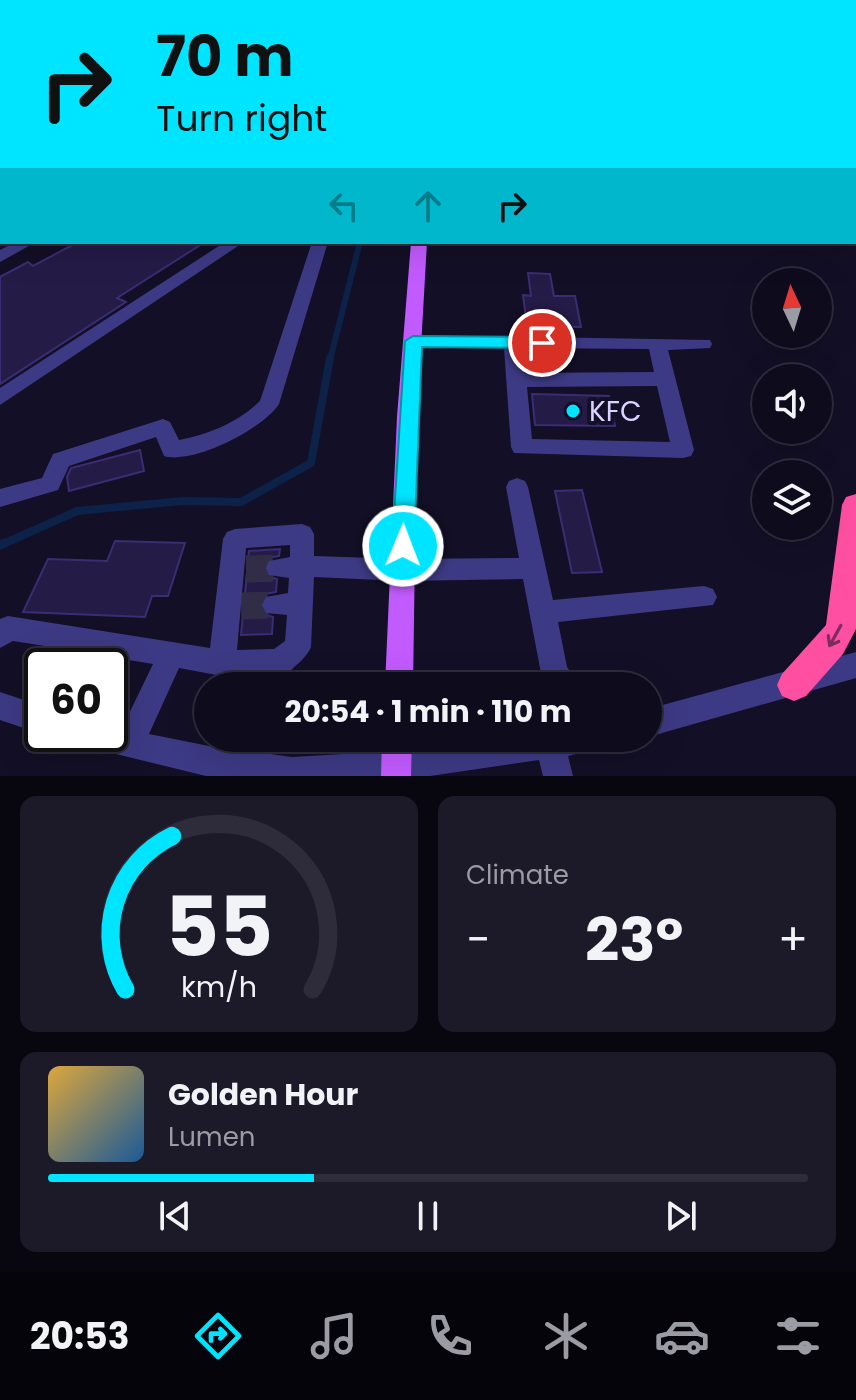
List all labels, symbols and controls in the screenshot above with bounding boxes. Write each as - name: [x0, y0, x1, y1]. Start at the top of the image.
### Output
- text: 70 m: [156, 17, 294, 96]
- icon: right: [24, 32, 128, 136]
- text: Turn right: [156, 93, 327, 144]
- icon: left: [322, 184, 366, 228]
- icon: ahead: [406, 184, 450, 228]
- icon: right: [490, 184, 534, 228]
- north arrow: [752, 268, 832, 348]
- map controls: [752, 268, 832, 540]
- pin: [508, 309, 576, 377]
- icon: arrive: [520, 321, 564, 365]
- button: sound: [752, 364, 832, 444]
- place label: KFC: [589, 392, 642, 431]
- marker: KFC: [564, 402, 582, 420]
- button: layers: [752, 460, 832, 540]
- position arrow: [361, 504, 445, 588]
- one-way arrow: [826, 624, 842, 647]
- speed limit sign: 60: [24, 648, 128, 752]
- text: 20:54 · 1 min · 110 m: [284, 690, 572, 733]
- text: Climate: [466, 857, 569, 893]
- text: 55: [165, 869, 273, 985]
- text: 23°: [585, 898, 683, 982]
- text: −: [466, 909, 490, 970]
- text: +: [778, 909, 808, 970]
- text: km/h: [181, 967, 257, 1007]
- text: Golden Hour: [168, 1073, 358, 1116]
- text: Lumen: [168, 1119, 255, 1155]
- icon: previous: [153, 1194, 197, 1238]
- icon: pause: [406, 1194, 450, 1238]
- icon: next: [659, 1194, 703, 1238]
- icon: directions: [190, 1308, 246, 1364]
- icon: music: [306, 1308, 362, 1364]
- icon: phone: [422, 1308, 478, 1364]
- icon: climate: [538, 1308, 594, 1364]
- icon: car: [654, 1308, 710, 1364]
- icon: filters: [770, 1308, 826, 1364]
- text: 20:53: [30, 1311, 129, 1362]

